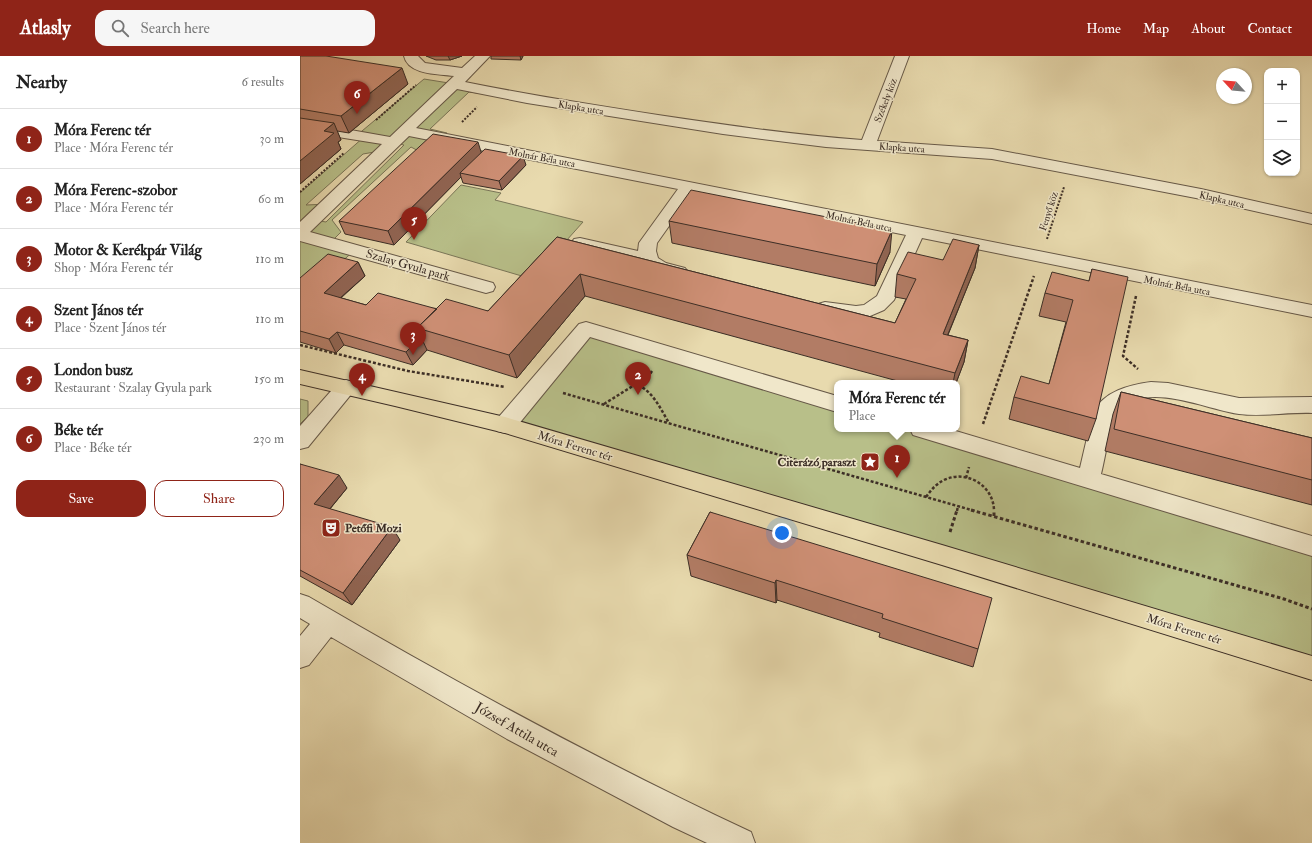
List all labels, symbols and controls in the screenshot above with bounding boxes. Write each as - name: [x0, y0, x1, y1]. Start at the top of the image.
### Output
- search box: [95, 10, 375, 46]
- text: Atlasly: [20, 16, 71, 40]
- icon: search: [109, 17, 131, 39]
- text: Search here: [141, 19, 210, 38]
- text: Home: [1086, 20, 1121, 37]
- text: Map: [1143, 20, 1169, 37]
- text: About: [1191, 20, 1225, 37]
- text: Contact: [1247, 20, 1292, 37]
- north arrow: [1216, 68, 1252, 104]
- map controls: [1264, 68, 1300, 176]
- button: +: [1264, 68, 1300, 104]
- text: Nearby: [16, 72, 67, 93]
- text: 6 results: [241, 74, 284, 90]
- street label: Székely köz: [872, 76, 901, 125]
- pin: 6: [344, 81, 370, 114]
- street label: Klapka utca: [557, 98, 605, 119]
- button: −: [1264, 104, 1300, 140]
- text: Móra Ferenc tér: [54, 121, 151, 140]
- text: 1: [27, 131, 31, 147]
- text: 30 m: [260, 131, 284, 147]
- text: Place · Móra Ferenc tér: [54, 140, 173, 156]
- street label: Klapka utca: [878, 140, 926, 157]
- button: layers: [1264, 140, 1300, 176]
- street label: Molnár Béla utca: [507, 146, 577, 171]
- text: Móra Ferenc-szobor: [54, 181, 177, 200]
- street label: Klapka utca: [1198, 189, 1246, 212]
- street label: Fenyő köz: [1037, 190, 1062, 233]
- text: 2: [26, 191, 32, 207]
- text: 60 m: [258, 191, 284, 207]
- text: Place · Móra Ferenc tér: [54, 200, 173, 216]
- pin: 5: [401, 207, 427, 240]
- street label: Molnár Béla utca: [824, 209, 894, 235]
- text: Motor & Kerékpár Világ: [54, 241, 202, 260]
- street label: Szalay Gyula park: [364, 246, 452, 285]
- text: 3: [27, 251, 32, 267]
- text: 110 m: [255, 251, 284, 267]
- text: Shop · Móra Ferenc tér: [54, 260, 173, 276]
- street label: Molnár Béla utca: [1142, 274, 1212, 299]
- text: Szent János tér: [54, 301, 143, 320]
- text: 4: [25, 311, 33, 327]
- text: 110 m: [255, 311, 284, 327]
- text: Place · Szent János tér: [54, 320, 166, 336]
- pin: 3: [400, 322, 426, 355]
- text: London busz: [54, 361, 133, 380]
- pin: 2: [625, 362, 651, 395]
- pin: 4: [349, 363, 375, 396]
- text: 5: [26, 371, 32, 387]
- text: 150 m: [254, 371, 284, 387]
- text: Restaurant · Szalay Gyula park: [54, 380, 212, 396]
- popup: [834, 380, 960, 432]
- text: Móra Ferenc tér: [848, 389, 946, 408]
- text: Place: [848, 408, 875, 424]
- text: Béke tér: [54, 421, 103, 440]
- street label: Móra Ferenc tér: [536, 428, 615, 465]
- text: 6: [26, 431, 32, 447]
- text: 230 m: [253, 431, 284, 447]
- text: Place · Béke tér: [54, 440, 132, 456]
- pin: 1: [884, 445, 910, 478]
- place icon: Citerázó paraszt: [859, 451, 881, 473]
- place label: Citerázó paraszt: [778, 455, 856, 470]
- button: Save: [16, 480, 146, 517]
- button: Share: [154, 480, 284, 517]
- theatre icon: Petőfi Mozi: [320, 517, 342, 539]
- place label: Petőfi Mozi: [345, 521, 402, 536]
- your location: [772, 523, 792, 543]
- street label: Móra Ferenc tér: [1145, 611, 1224, 648]
- street label: József Attila utca: [471, 698, 562, 760]

